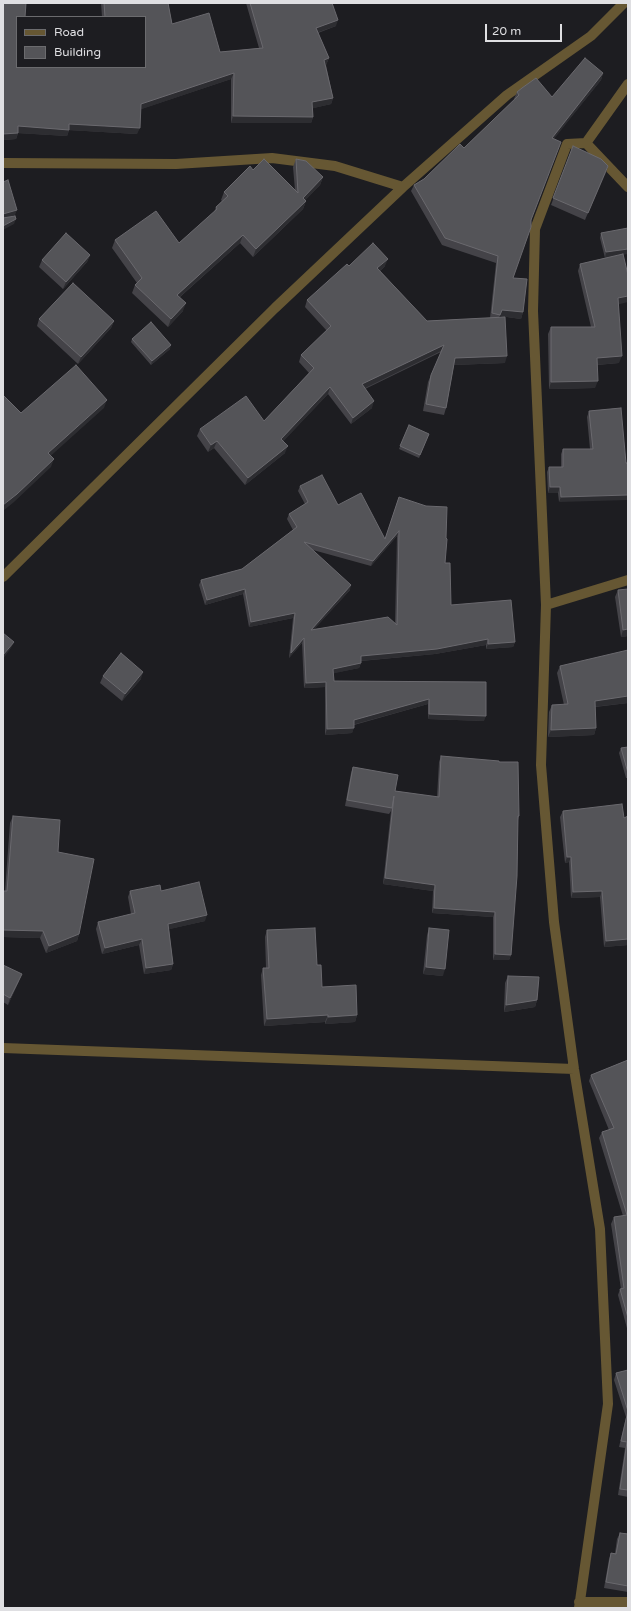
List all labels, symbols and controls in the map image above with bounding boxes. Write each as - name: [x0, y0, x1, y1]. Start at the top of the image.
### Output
- legend: [16, 16, 146, 68]
- scale bar: [487, 16, 564, 42]
- text: 20 m: [492, 24, 521, 38]
- text: Road: [54, 25, 84, 39]
- text: Building: [54, 45, 101, 59]

